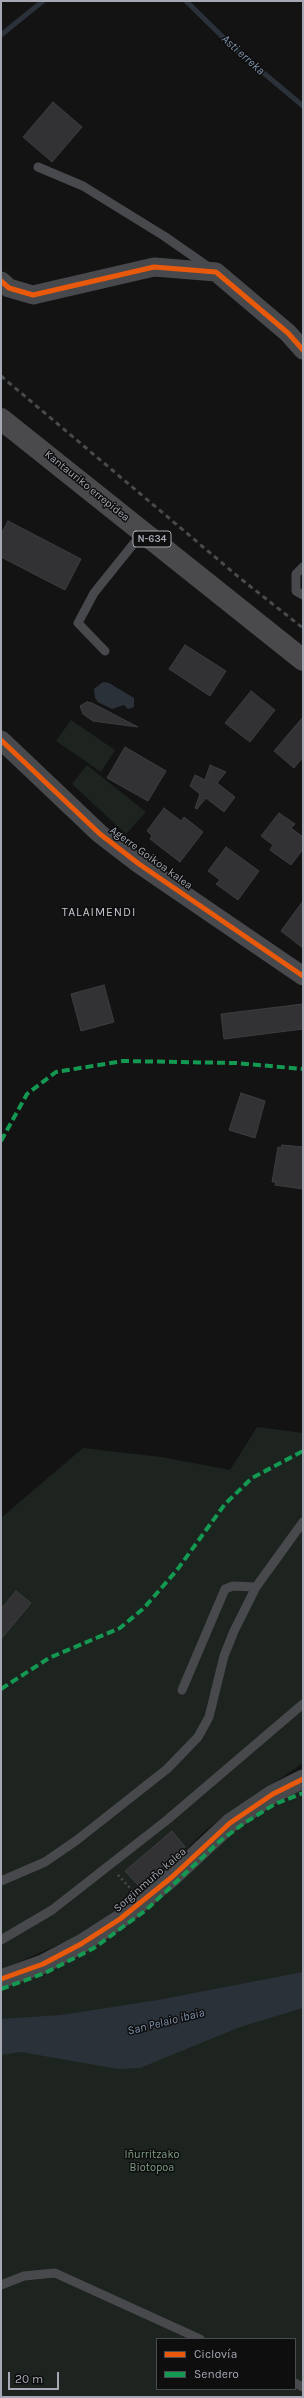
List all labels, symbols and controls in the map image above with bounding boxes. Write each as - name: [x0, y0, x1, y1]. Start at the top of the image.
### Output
- water label: Asti erreka: [218, 32, 268, 78]
- street label: Kantauriko errepidea: [42, 448, 132, 524]
- road number: N-634: [133, 531, 171, 547]
- street label: Agerre Goikoa kalea: [107, 824, 195, 892]
- district label: TALAIMENDI: [62, 906, 136, 920]
- street label: Sorginmuño kalea: [111, 1845, 189, 1915]
- water label: San Pelaio ibaia: [126, 2005, 206, 2039]
- park label: Iñurritzako Biotopoa: [124, 2148, 180, 2174]
- legend: [156, 2338, 296, 2390]
- text: Ciclovía: [194, 2347, 237, 2361]
- scale bar: [10, 2364, 61, 2390]
- text: Sendero: [194, 2367, 239, 2381]
- text: 20 m: [15, 2372, 43, 2386]

